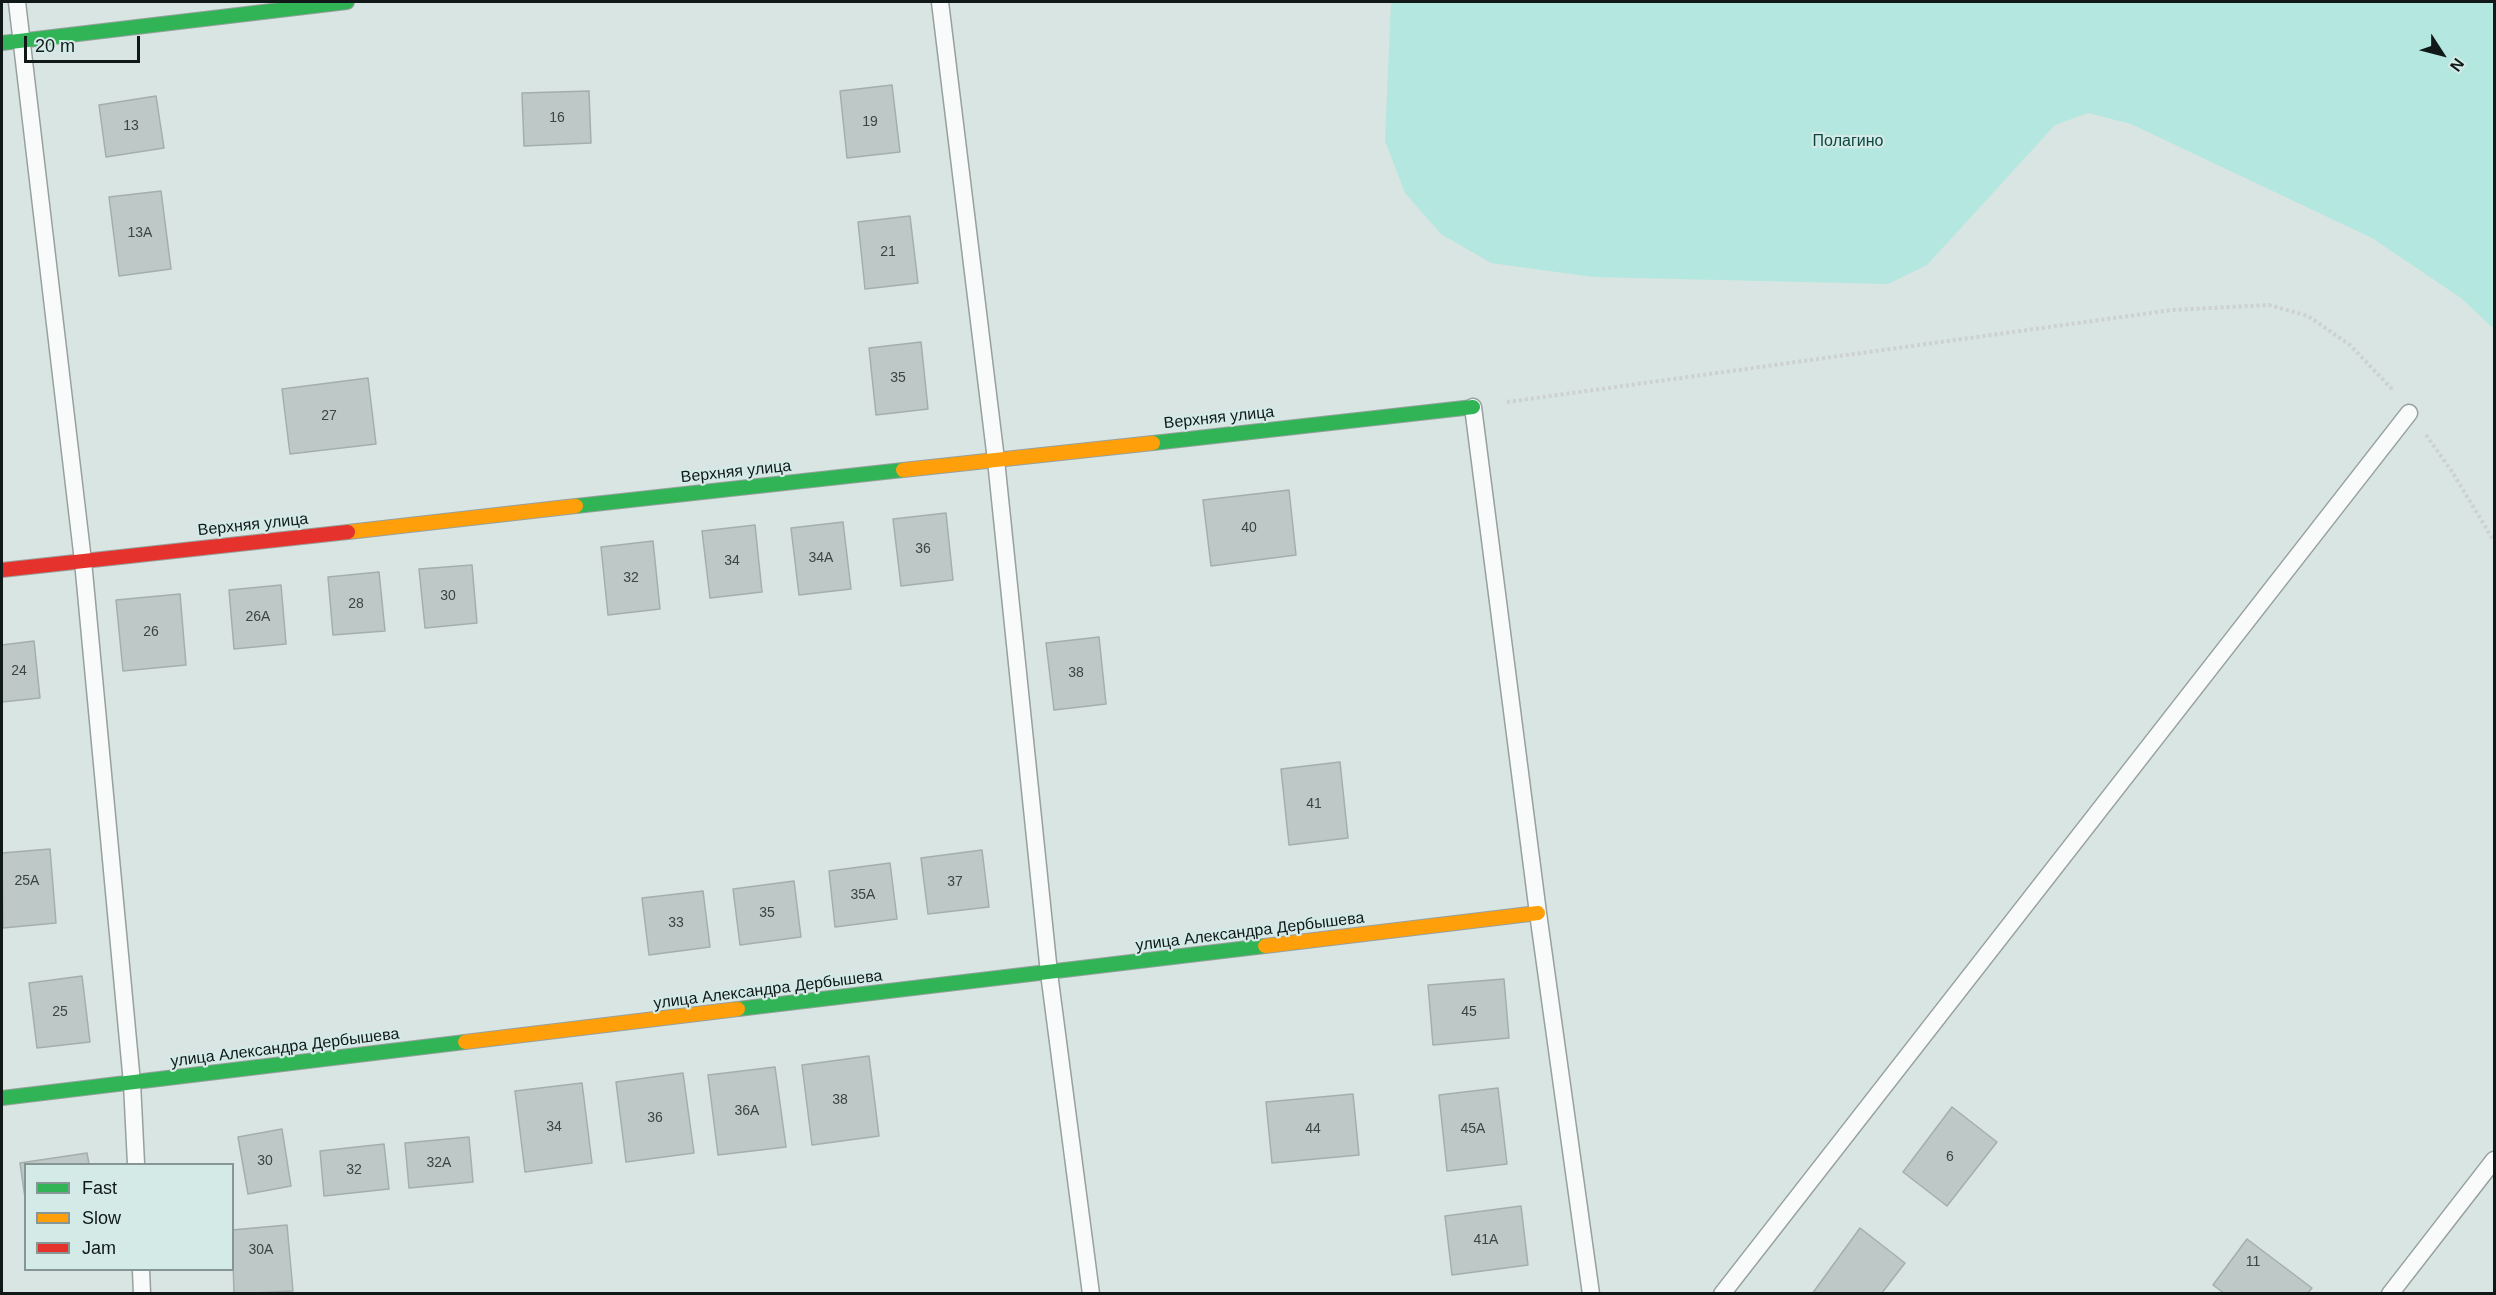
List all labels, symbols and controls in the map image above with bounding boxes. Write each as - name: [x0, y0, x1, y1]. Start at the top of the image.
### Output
- scale bar: [27, 24, 142, 62]
- north arrow: [2412, 24, 2472, 84]
- text: 20 m: [35, 36, 75, 56]
- text: N: [2447, 55, 2467, 75]
- house number: 16: [549, 110, 565, 126]
- house number: 19: [862, 114, 878, 130]
- house number: 13: [123, 118, 139, 134]
- park label: Полагино: [1813, 132, 1883, 152]
- house number: 13А: [128, 225, 152, 241]
- house number: 21: [880, 244, 896, 260]
- house number: 35: [890, 370, 906, 386]
- street label: Верхняя улица: [1163, 403, 1275, 433]
- house number: 27: [321, 408, 337, 424]
- street label: Верхняя улица: [680, 457, 792, 487]
- street label: Верхняя улица: [197, 510, 309, 540]
- house number: 40: [1241, 520, 1257, 536]
- house number: 36: [915, 541, 931, 557]
- house number: 34А: [809, 550, 833, 566]
- house number: 34: [724, 553, 740, 569]
- house number: 32: [623, 570, 639, 586]
- house number: 30: [440, 588, 456, 604]
- house number: 28: [348, 596, 364, 612]
- house number: 26А: [246, 609, 270, 625]
- house number: 26: [143, 624, 159, 640]
- house number: 24: [11, 663, 27, 679]
- house number: 38: [1068, 665, 1084, 681]
- house number: 41: [1306, 796, 1322, 812]
- house number: 25А: [15, 873, 39, 889]
- house number: 37: [947, 874, 963, 890]
- house number: 35А: [851, 887, 875, 903]
- house number: 35: [759, 905, 775, 921]
- street label: улица Александра Дербышева: [1135, 908, 1365, 956]
- house number: 33: [668, 915, 684, 931]
- street label: улица Александра Дербышева: [653, 966, 883, 1014]
- house number: 25: [52, 1004, 68, 1020]
- house number: 45: [1461, 1004, 1477, 1020]
- street label: улица Александра Дербышева: [170, 1024, 400, 1072]
- house number: 38: [832, 1092, 848, 1108]
- house number: 36А: [735, 1103, 759, 1119]
- house number: 36: [647, 1110, 663, 1126]
- house number: 34: [546, 1119, 562, 1135]
- house number: 44: [1305, 1121, 1321, 1137]
- house number: 45А: [1461, 1121, 1485, 1137]
- house number: 6: [1946, 1149, 1954, 1165]
- house number: 30: [257, 1153, 273, 1169]
- house number: 32А: [427, 1155, 451, 1171]
- house number: 32: [346, 1162, 362, 1178]
- legend: [24, 1163, 234, 1271]
- text: Fast: [82, 1178, 117, 1198]
- text: Slow: [82, 1208, 121, 1228]
- house number: 41А: [1474, 1232, 1498, 1248]
- text: Jam: [82, 1238, 116, 1258]
- house number: 30А: [249, 1242, 273, 1258]
- house number: 11: [2246, 1254, 2260, 1270]

